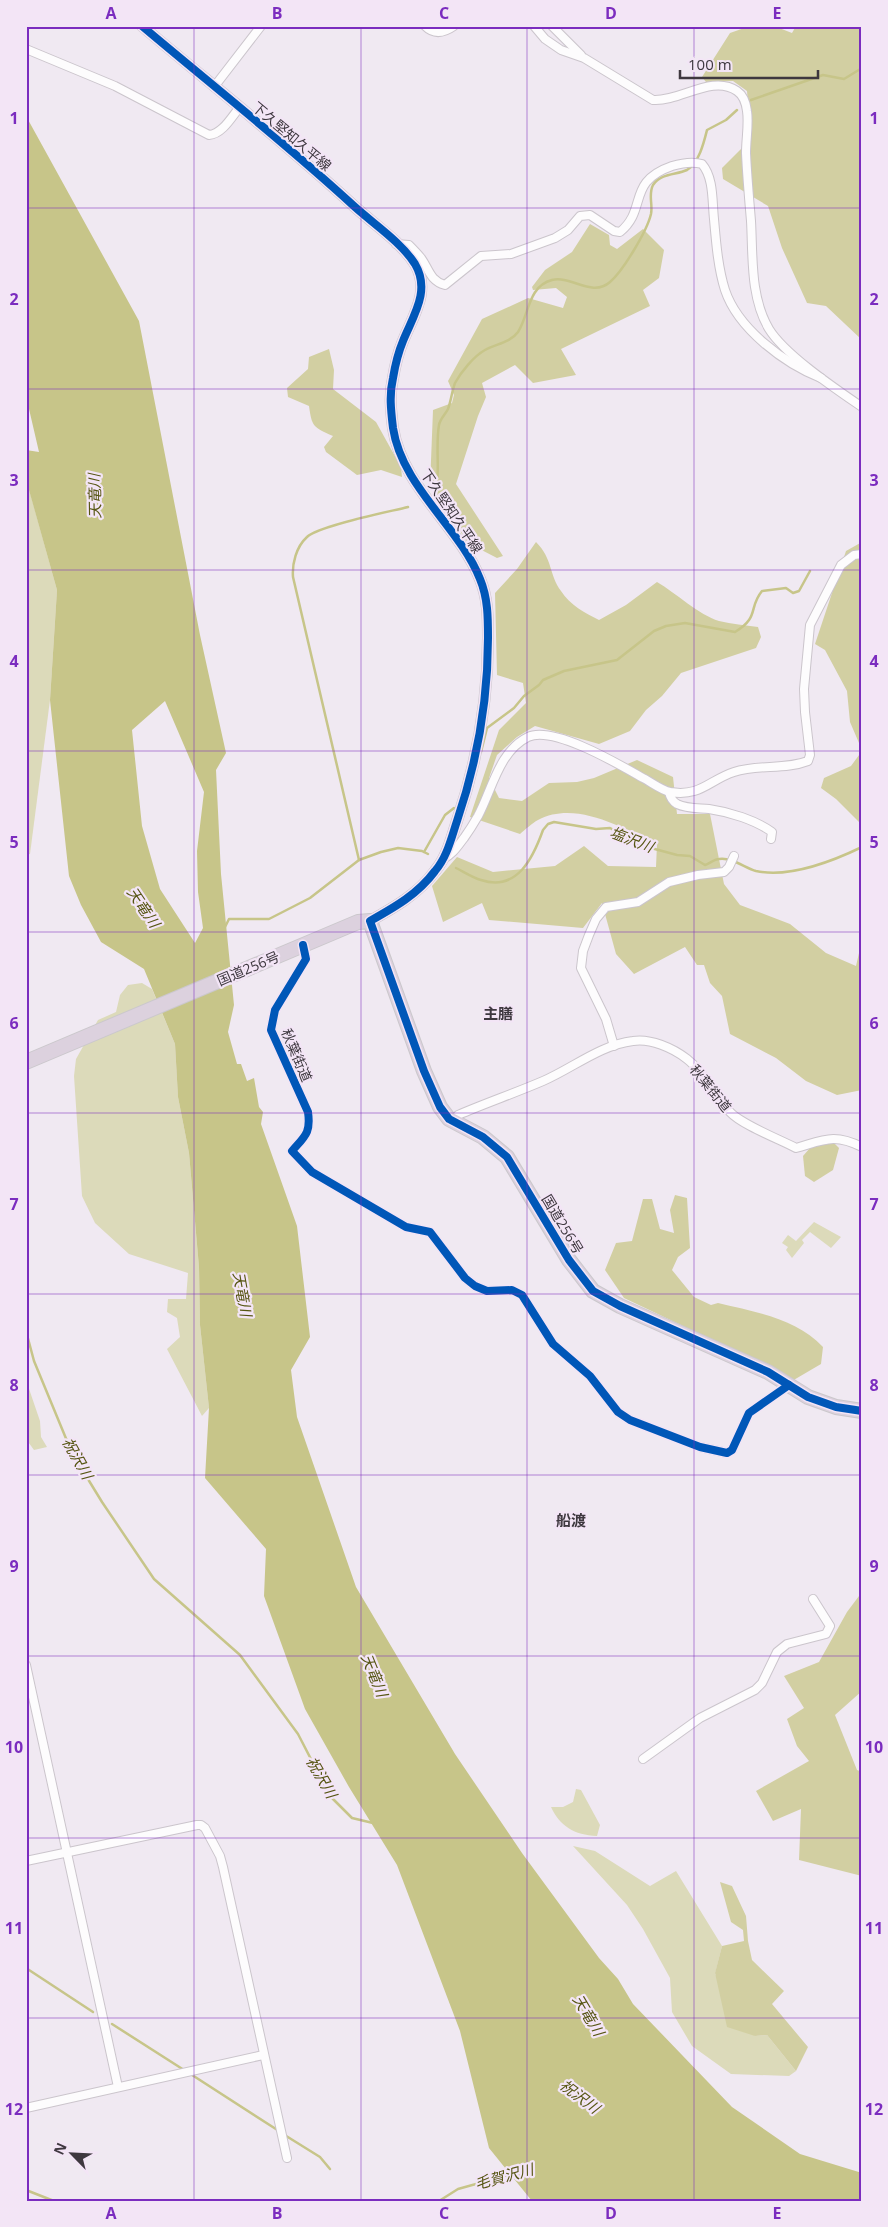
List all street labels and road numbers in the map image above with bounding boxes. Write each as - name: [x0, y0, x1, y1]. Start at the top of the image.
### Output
- street label: 下久堅知久平線: [248, 97, 336, 175]
- street label: 下久堅知久平線: [417, 465, 487, 557]
- street label: 国道256号: [214, 946, 282, 990]
- street label: 秋葉街道: [277, 1026, 317, 1084]
- street label: 秋葉街道: [686, 1060, 736, 1116]
- street label: 国道256号: [538, 1191, 588, 1257]

